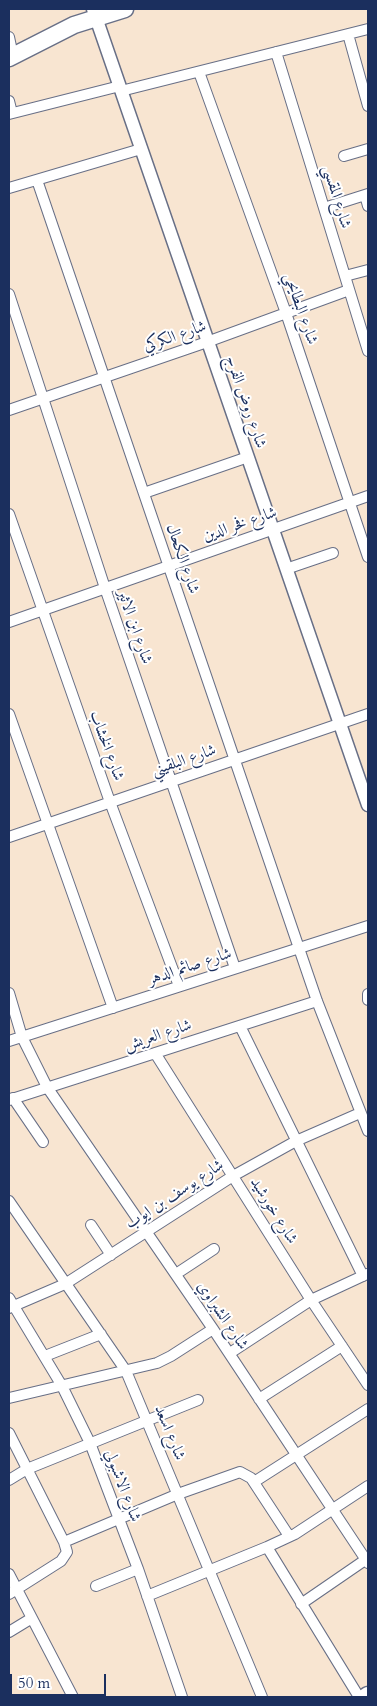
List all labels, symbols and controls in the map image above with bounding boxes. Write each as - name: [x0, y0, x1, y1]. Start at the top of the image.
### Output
- street label: شارع المقسي: [317, 163, 355, 231]
- street label: شارع البطايحي: [279, 271, 321, 347]
- street label: شارع الكركي: [141, 317, 209, 357]
- street label: شارع روض الفرج: [220, 353, 270, 451]
- street label: شارع فخر الدين: [200, 503, 280, 547]
- street label: شارع الكحال: [161, 522, 203, 596]
- street label: شارع ابن الاثير: [112, 587, 156, 667]
- street label: شارع الخشاب: [84, 708, 128, 784]
- street label: شارع البلقيني: [149, 741, 219, 781]
- street label: شارع صائم الدهر: [146, 944, 234, 990]
- street label: شارع العريش: [122, 1016, 194, 1056]
- street label: شارع يوسف بن ايوب: [122, 1156, 228, 1234]
- street label: شارع خورشيد: [245, 1174, 301, 1248]
- street label: شارع الشبراوي: [192, 1278, 252, 1354]
- street label: شارع اسعد: [149, 1403, 189, 1463]
- street label: شارع الاشبولي: [99, 1447, 145, 1525]
- scale bar: [12, 1664, 109, 1696]
- text: 50 m: [18, 1673, 50, 1693]

